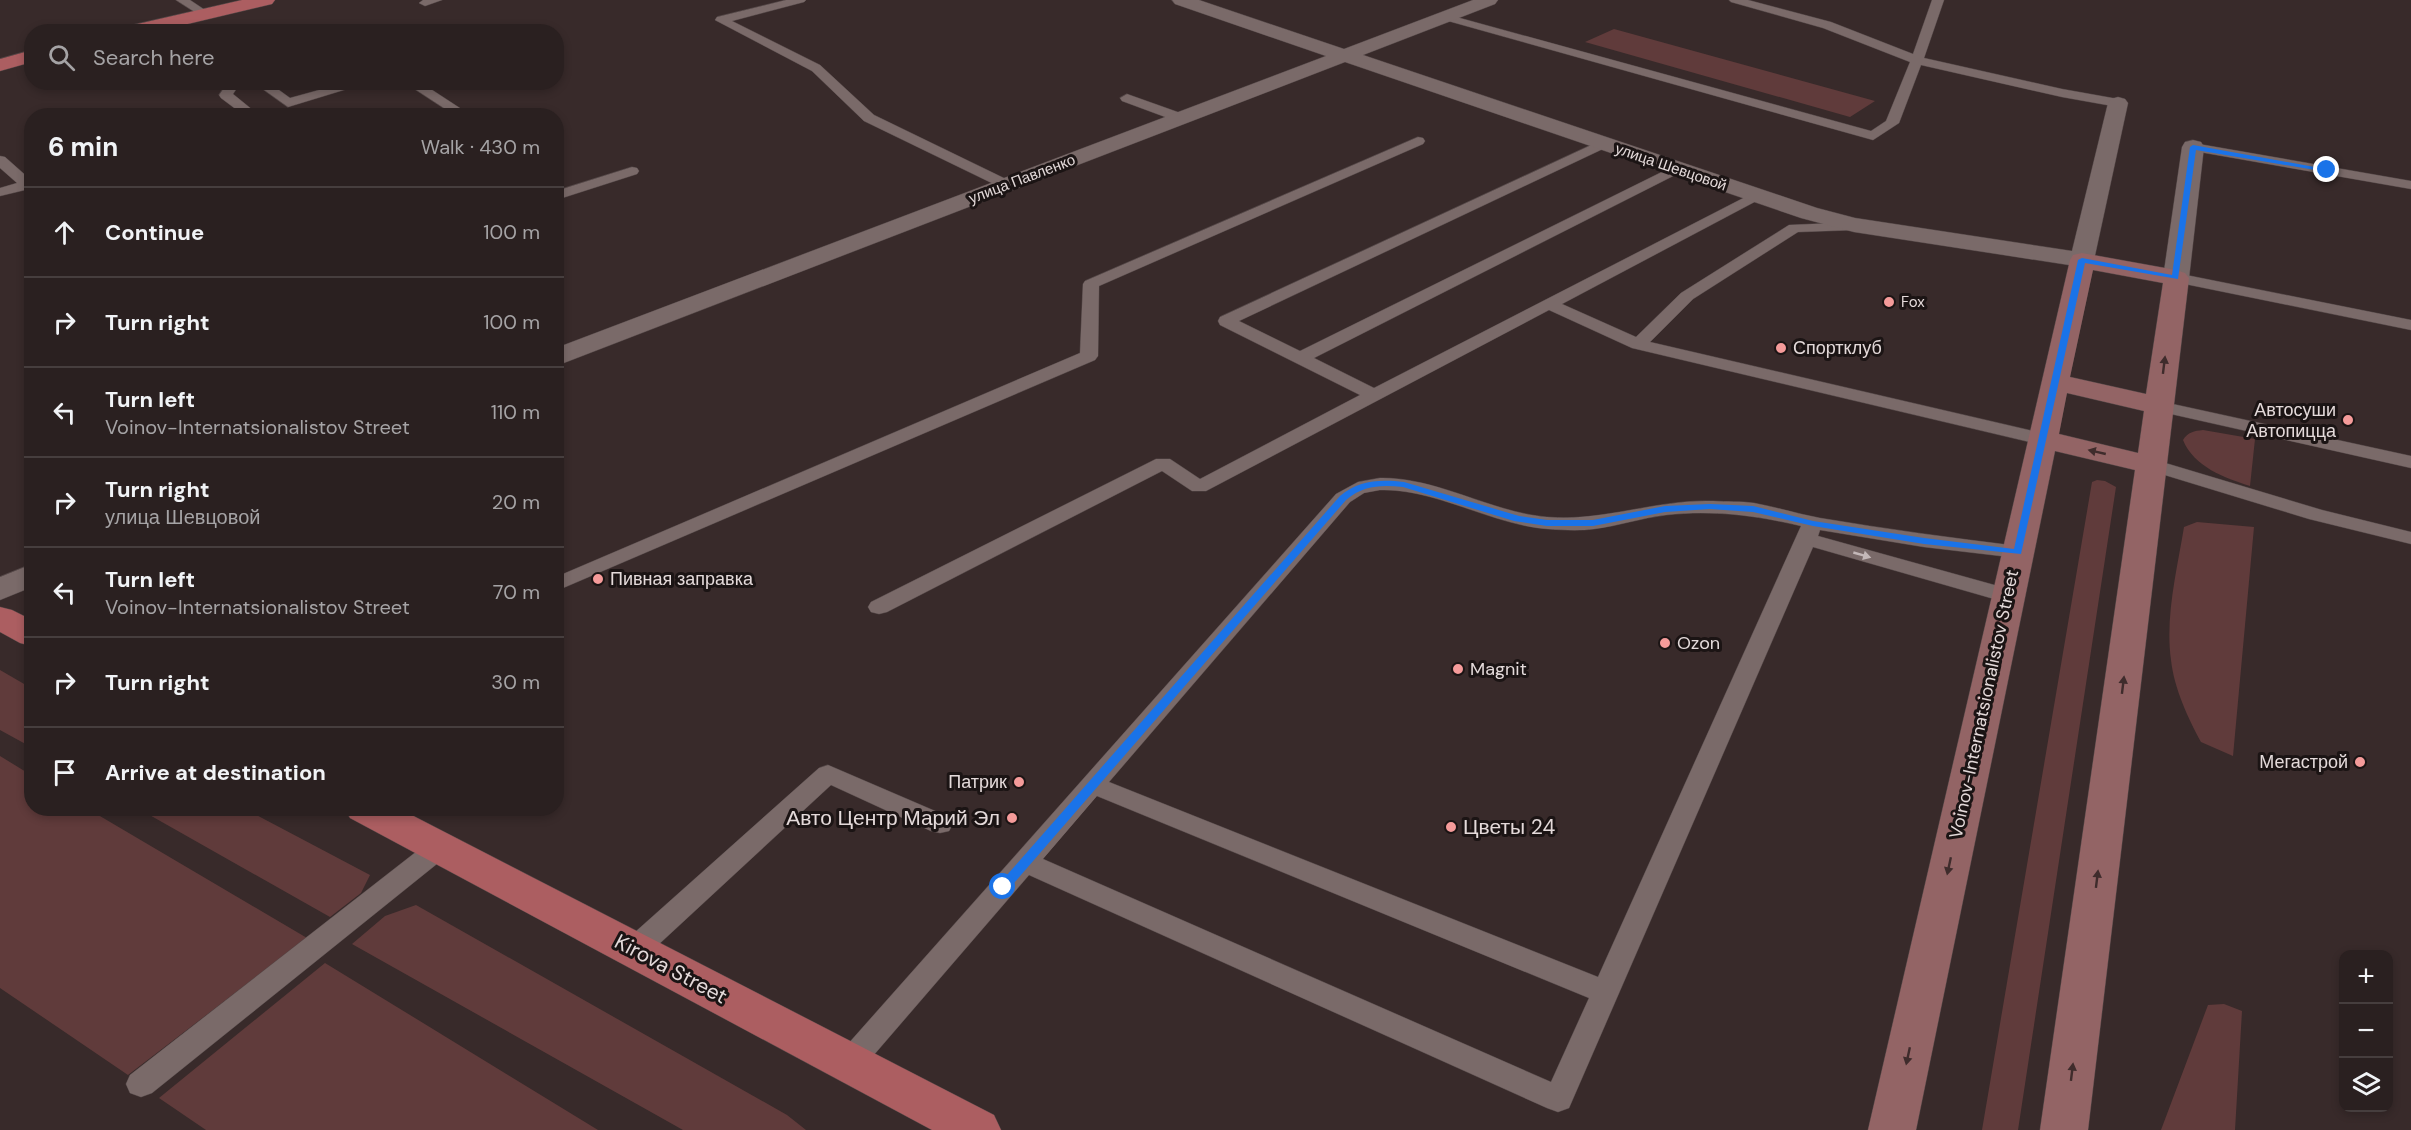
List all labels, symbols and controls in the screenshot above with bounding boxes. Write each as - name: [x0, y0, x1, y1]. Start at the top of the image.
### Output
- search box: [24, 24, 564, 90]
- icon: search: [45, 41, 78, 74]
- text: Search here: [93, 43, 214, 72]
- text: 6 min: [48, 130, 118, 164]
- text: Walk · 430 m: [421, 134, 540, 160]
- street label: улица Шевцовой: [1613, 139, 1729, 195]
- street label: улица Павленко: [966, 150, 1078, 208]
- route end: [2313, 156, 2339, 182]
- icon: ahead: [48, 216, 81, 249]
- text: Continue: [105, 218, 204, 247]
- text: 100 m: [483, 219, 540, 245]
- place label: Fox: [1901, 292, 1925, 312]
- marker: Fox: [1882, 295, 1896, 309]
- icon: right: [48, 306, 81, 339]
- text: Turn right: [105, 308, 210, 337]
- text: 100 m: [483, 309, 540, 335]
- place label: Спортклуб: [1793, 336, 1882, 360]
- marker: Спортклуб: [1774, 341, 1788, 355]
- one-way arrow: [2160, 356, 2169, 375]
- text: Turn left: [105, 385, 195, 414]
- icon: left: [48, 396, 81, 429]
- place label: Автосуши Автопицца: [2246, 398, 2337, 443]
- text: 110 m: [491, 399, 540, 425]
- marker: Автосуши Автопицца: [2341, 413, 2355, 427]
- text: Voinov-Internatsionalistov Street: [105, 414, 410, 440]
- one-way arrow: [2088, 447, 2106, 457]
- text: Turn right: [105, 475, 210, 504]
- icon: right: [48, 486, 81, 519]
- text: 20 m: [492, 489, 540, 515]
- text: улица Шевцовой: [105, 504, 260, 530]
- one-way arrow: [1853, 551, 1871, 560]
- text: Turn left: [105, 565, 195, 594]
- place label: Пивная заправка: [610, 567, 754, 591]
- street label: Voinov-Internatsionalistov Street: [1944, 567, 2024, 841]
- marker: Пивная заправка: [591, 572, 605, 586]
- icon: left: [48, 576, 81, 609]
- text: 70 m: [493, 579, 540, 605]
- text: Voinov-Internatsionalistov Street: [105, 594, 410, 620]
- place label: Ozon: [1677, 631, 1720, 655]
- marker: Ozon: [1658, 636, 1672, 650]
- place label: Magnit: [1470, 657, 1527, 681]
- marker: Magnit: [1451, 662, 1465, 676]
- icon: right: [48, 666, 81, 699]
- text: Turn right: [105, 668, 210, 697]
- text: 30 m: [491, 669, 540, 695]
- one-way arrow: [2118, 676, 2127, 695]
- place label: Мегастрой: [2259, 750, 2348, 774]
- marker: Мегастрой: [2353, 755, 2367, 769]
- icon: arrive: [48, 756, 81, 789]
- text: Arrive at destination: [105, 758, 326, 787]
- place label: Патрик: [948, 770, 1007, 794]
- marker: Патрик: [1012, 775, 1026, 789]
- place label: Авто Центр Марий Эл: [786, 804, 1000, 832]
- marker: Авто Центр Марий Эл: [1005, 811, 1019, 825]
- place label: Цветы 24: [1463, 813, 1555, 841]
- marker: Цветы 24: [1444, 820, 1458, 834]
- one-way arrow: [1944, 856, 1953, 875]
- one-way arrow: [2093, 869, 2102, 888]
- route start: [989, 873, 1015, 899]
- street label: Kirova Street: [610, 928, 732, 1010]
- map controls: [2339, 950, 2393, 1112]
- button: +: [2339, 950, 2393, 1004]
- button: −: [2339, 1004, 2393, 1058]
- one-way arrow: [1903, 1047, 1912, 1066]
- button: layers: [2339, 1058, 2393, 1112]
- one-way arrow: [2067, 1062, 2077, 1081]

